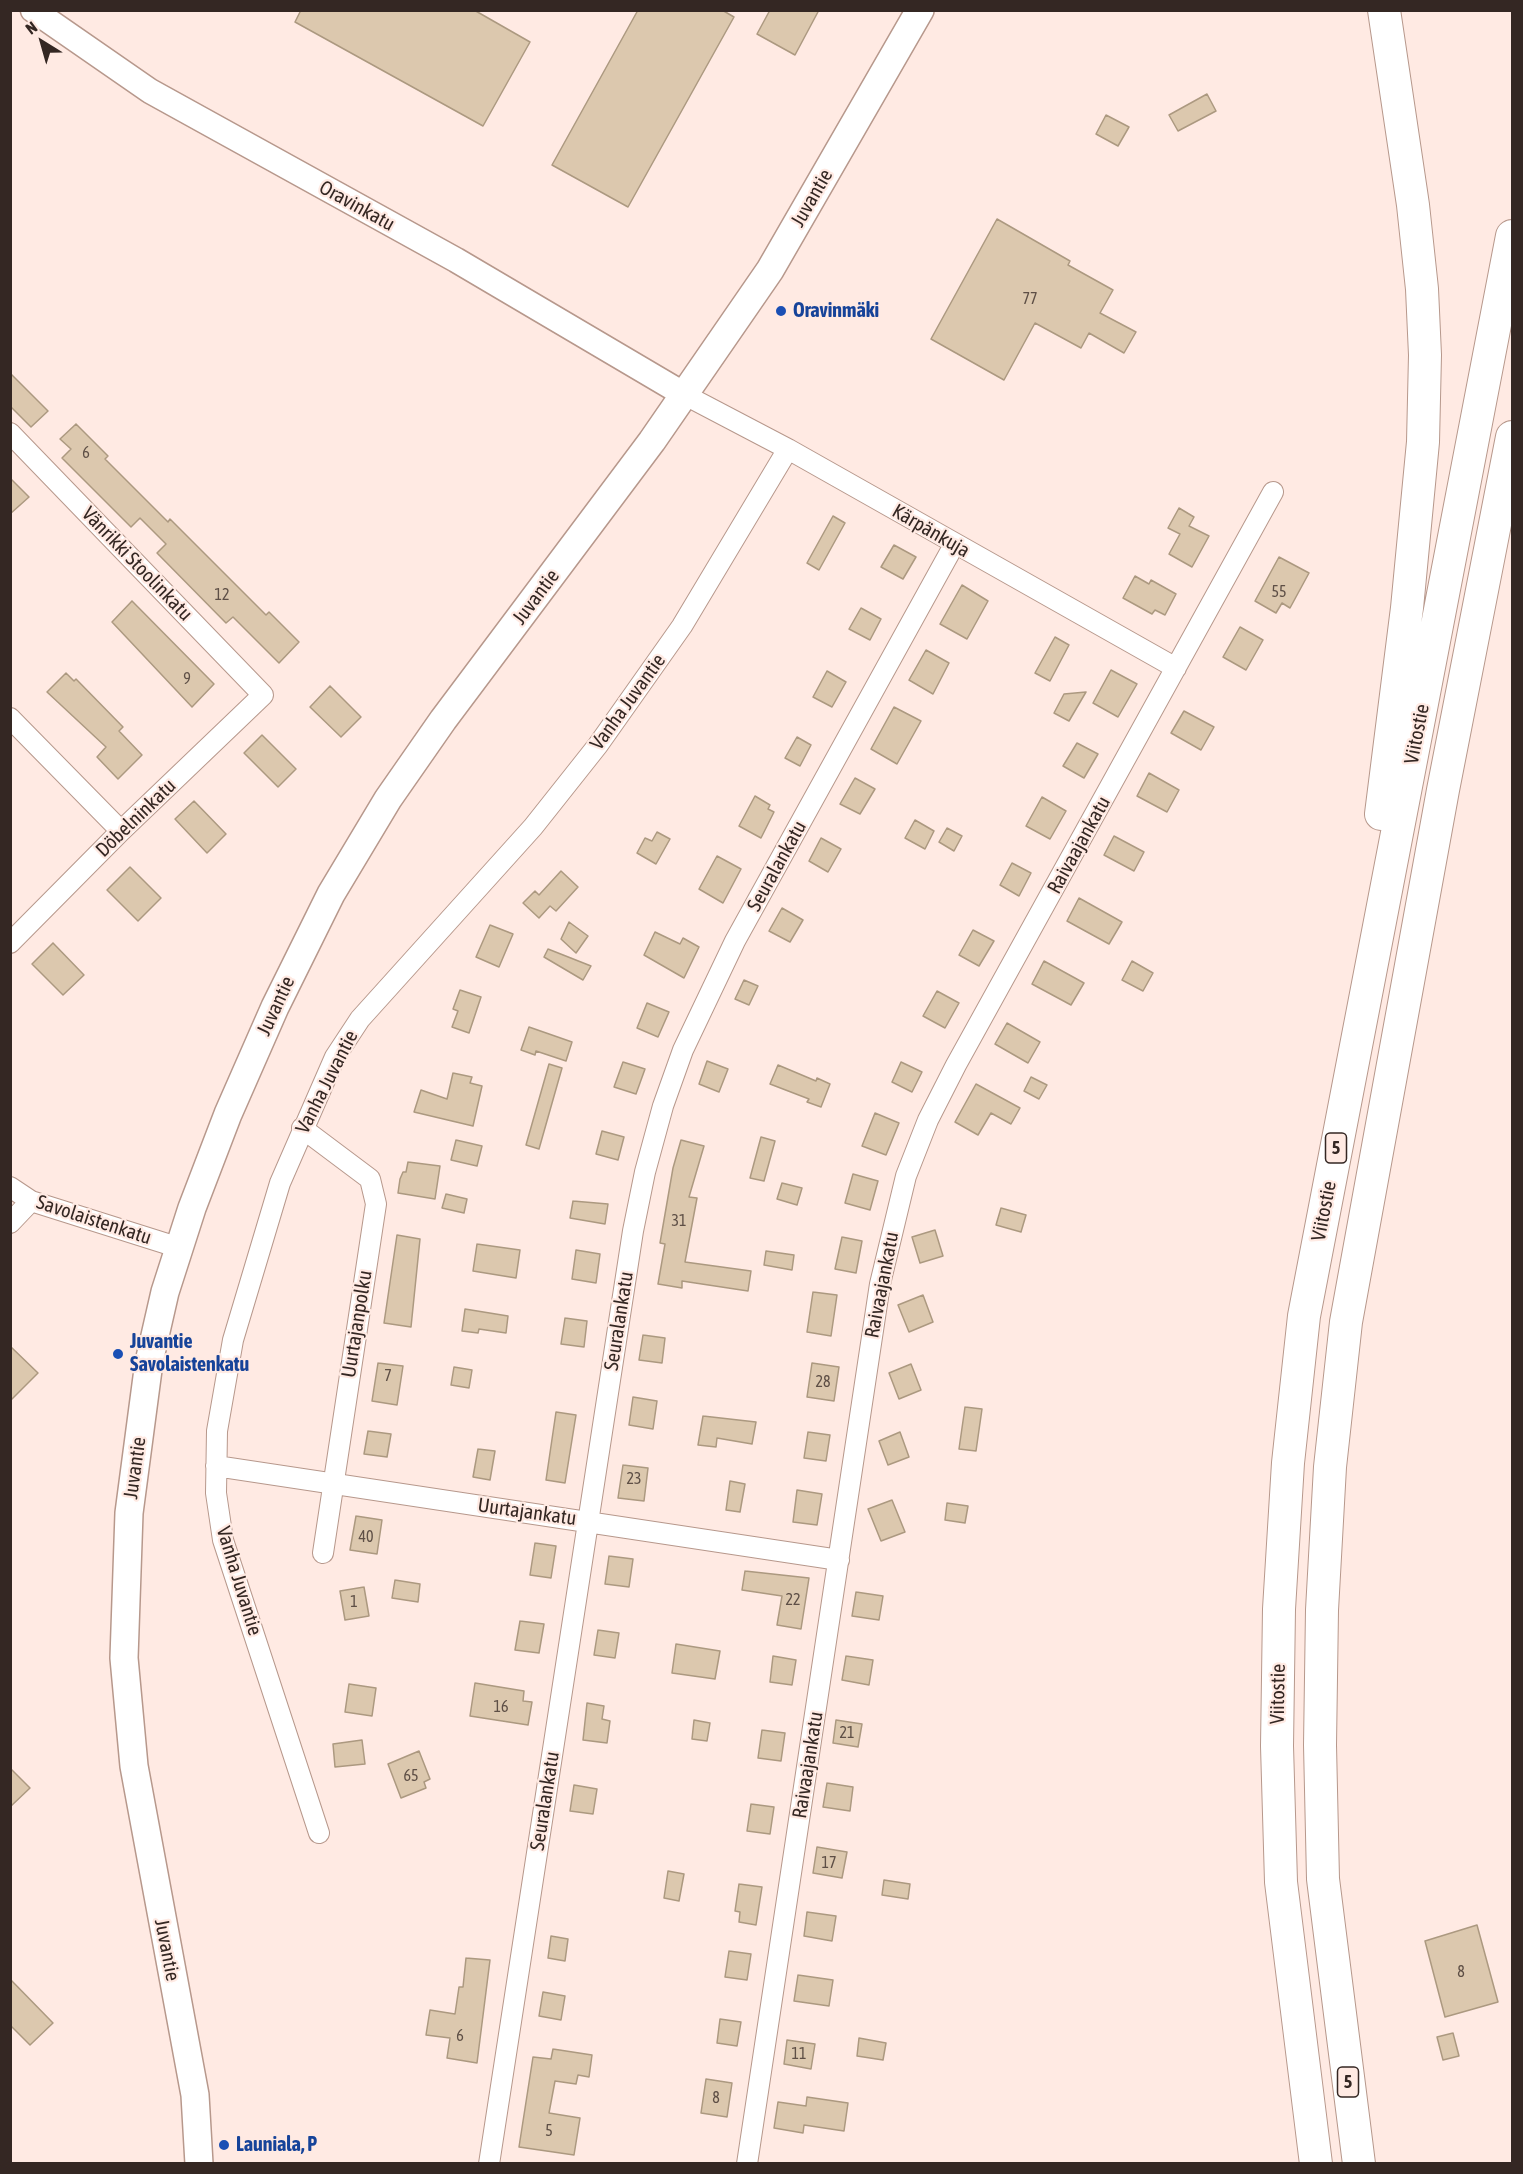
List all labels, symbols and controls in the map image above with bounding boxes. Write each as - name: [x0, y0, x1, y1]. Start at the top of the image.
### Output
- north arrow: [12, 12, 72, 72]
- text: N: [22, 18, 40, 38]
- street label: Juvantie: [786, 165, 838, 231]
- street label: Oravinkatu: [315, 175, 399, 237]
- house number: 77: [1022, 289, 1038, 309]
- place label: Oravinmäki: [793, 299, 879, 323]
- marker: Oravinmäki: [774, 304, 788, 318]
- house number: 6: [82, 443, 90, 463]
- street label: Kärpänkuja: [888, 499, 974, 563]
- street label: Vänrikki Stoolinkatu: [77, 502, 197, 626]
- street label: Juvantie: [508, 565, 564, 629]
- house number: 55: [1271, 582, 1287, 602]
- house number: 12: [214, 585, 230, 605]
- street label: Vanha Juvantie: [585, 649, 671, 755]
- house number: 9: [183, 669, 191, 689]
- street label: Viitostie: [1399, 702, 1435, 766]
- street label: Döbelninkatu: [91, 774, 181, 862]
- street label: Raivaajankatu: [1042, 792, 1116, 898]
- street label: Seuralankatu: [742, 817, 812, 915]
- street label: Juvantie: [252, 973, 300, 1039]
- street label: Vanha Juvantie: [291, 1026, 363, 1138]
- road number: 5: [1326, 1133, 1346, 1163]
- street label: Viitostie: [1306, 1179, 1342, 1243]
- street label: Savolaistenkatu: [34, 1190, 154, 1250]
- house number: 31: [671, 1211, 687, 1231]
- street label: Raivaajankatu: [860, 1230, 904, 1340]
- street label: Uurtajanpolku: [337, 1269, 377, 1379]
- street label: Seuralankatu: [599, 1270, 639, 1372]
- place label: Juvantie Savolaistenkatu: [130, 1330, 249, 1377]
- marker: Juvantie Savolaistenkatu: [111, 1347, 125, 1361]
- house number: 7: [384, 1366, 392, 1386]
- house number: 28: [815, 1372, 831, 1392]
- street label: Juvantie: [119, 1435, 151, 1501]
- house number: 23: [626, 1469, 642, 1489]
- street label: Uurtajankatu: [476, 1493, 578, 1531]
- street label: Vanha Juvantie: [211, 1524, 267, 1638]
- house number: 40: [358, 1527, 374, 1547]
- house number: 22: [785, 1590, 801, 1610]
- house number: 1: [350, 1592, 358, 1612]
- street label: Viitostie: [1265, 1664, 1291, 1724]
- house number: 16: [493, 1697, 509, 1717]
- street label: Raivaajankatu: [788, 1710, 828, 1820]
- house number: 21: [839, 1723, 855, 1743]
- street label: Seuralankatu: [525, 1750, 565, 1852]
- house number: 65: [403, 1766, 419, 1786]
- house number: 17: [821, 1853, 837, 1873]
- street label: Juvantie: [149, 1917, 185, 1983]
- house number: 8: [1457, 1962, 1465, 1982]
- house number: 6: [456, 2026, 464, 2046]
- house number: 11: [791, 2044, 807, 2064]
- road number: 5: [1338, 2067, 1358, 2097]
- house number: 8: [712, 2088, 720, 2108]
- house number: 5: [545, 2121, 553, 2141]
- place label: Launiala, P: [236, 2133, 317, 2157]
- marker: Launiala, P: [217, 2138, 231, 2152]

